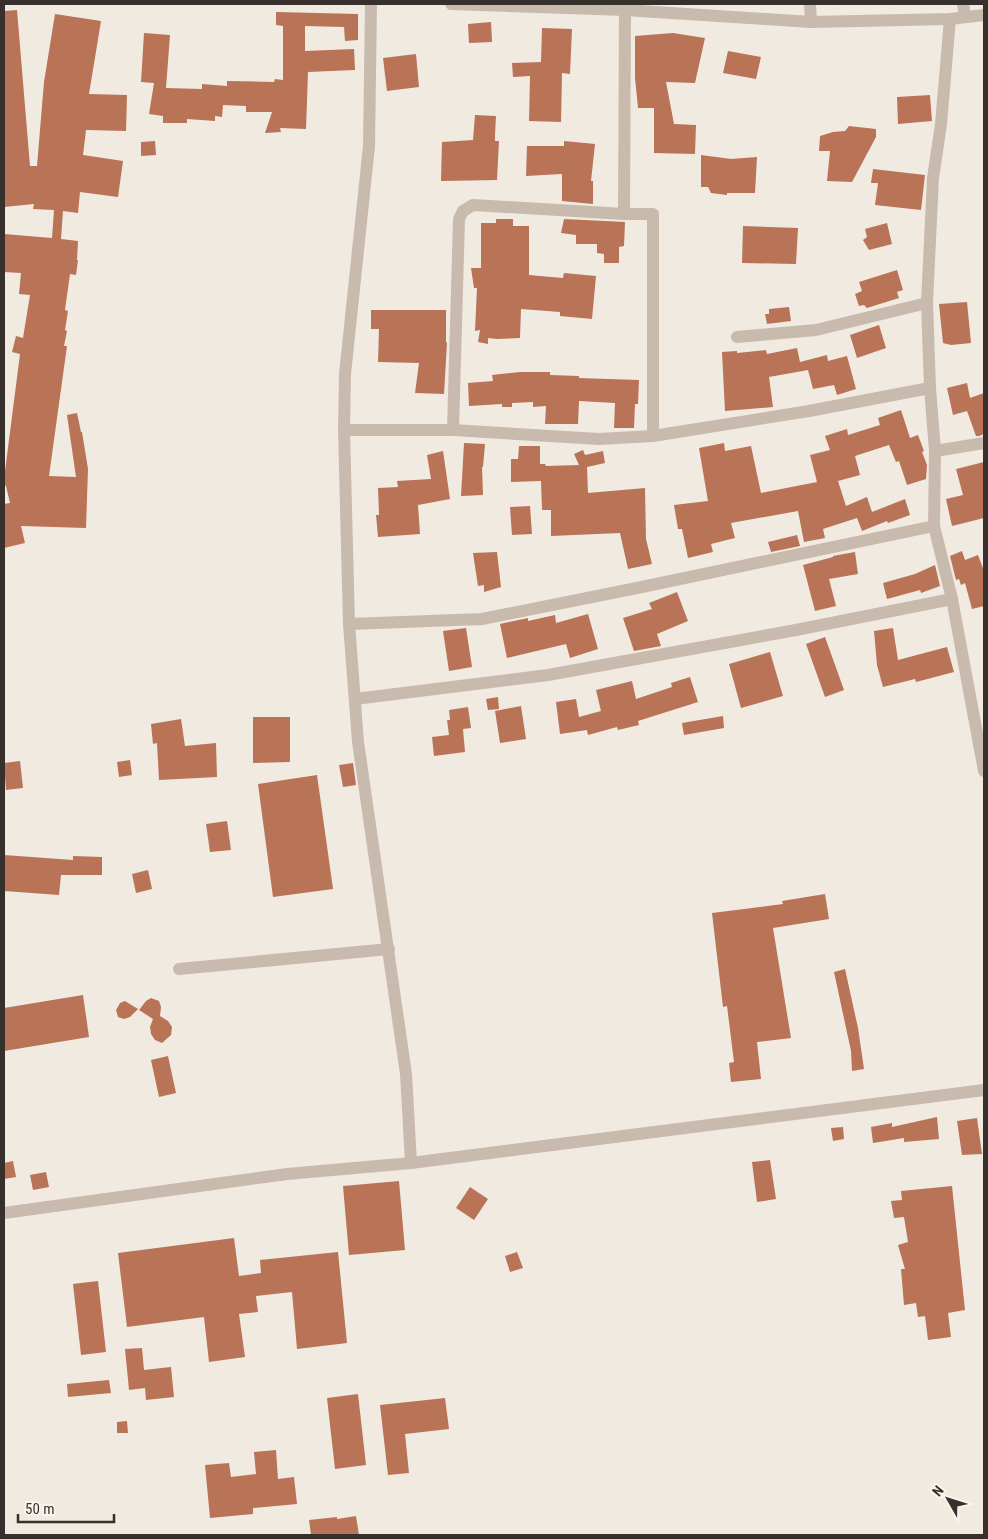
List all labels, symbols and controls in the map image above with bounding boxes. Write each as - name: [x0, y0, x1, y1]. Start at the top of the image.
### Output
- north arrow: [923, 1474, 973, 1524]
- text: N: [929, 1482, 947, 1499]
- scale bar: [18, 1492, 114, 1524]
- text: 50 m: [25, 1500, 55, 1518]

